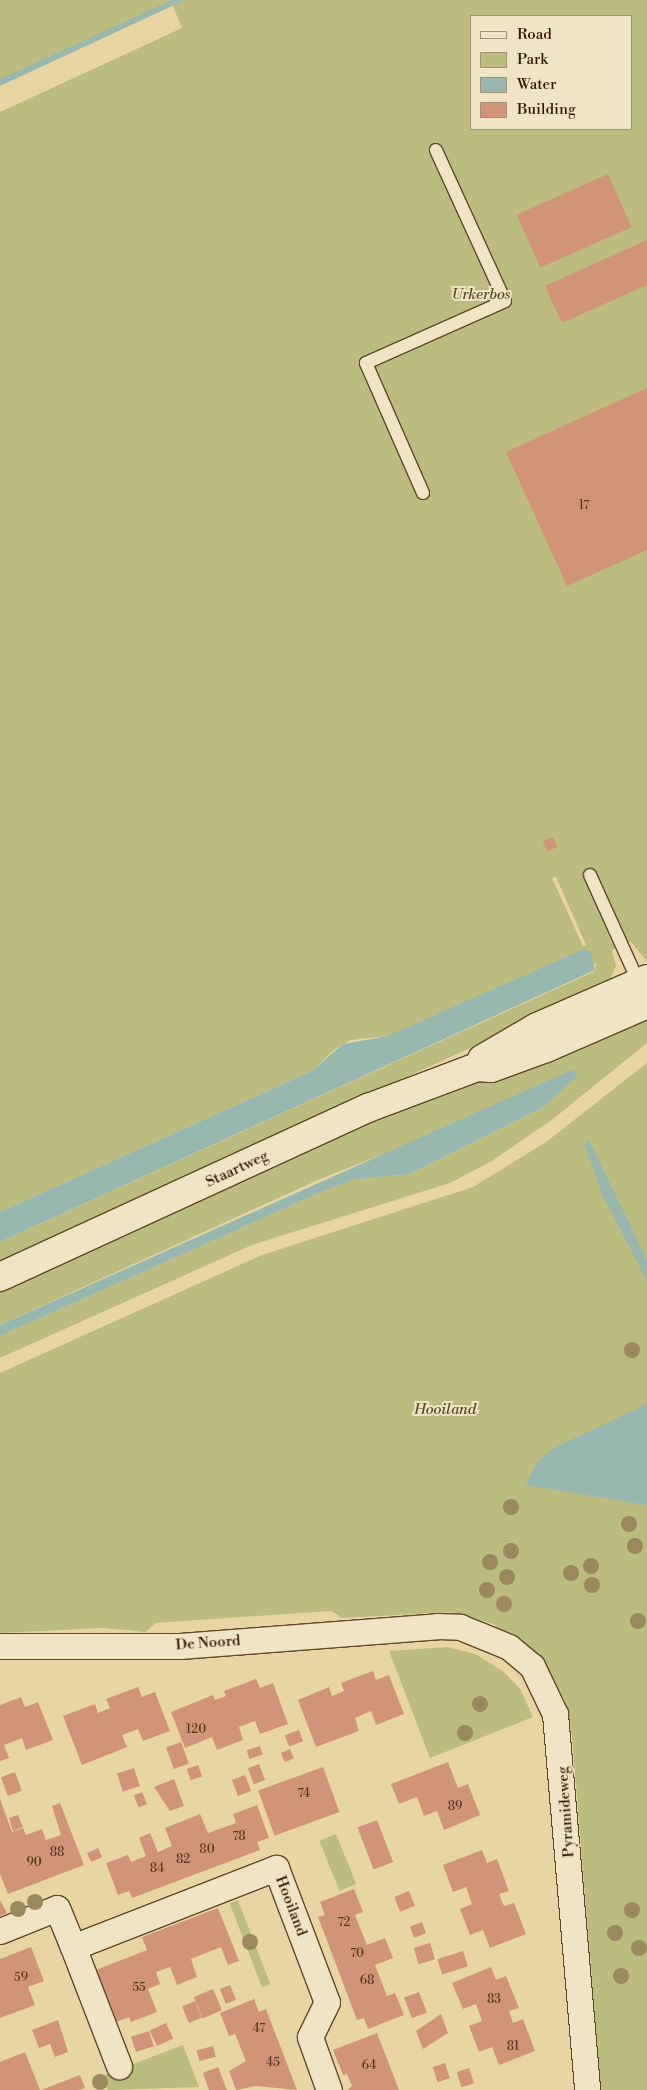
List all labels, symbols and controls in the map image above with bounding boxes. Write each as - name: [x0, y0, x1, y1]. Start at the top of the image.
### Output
- legend: [470, 15, 632, 130]
- text: Road: [517, 25, 552, 44]
- text: Park: [517, 50, 548, 69]
- text: Water: [517, 75, 556, 94]
- text: Building: [517, 100, 576, 119]
- park label: Urkerbos: [452, 286, 510, 304]
- house number: 17: [579, 499, 589, 513]
- street label: Staartweg: [203, 1147, 271, 1191]
- park label: Hooiland: [414, 1401, 476, 1419]
- street label: De Noord: [175, 1632, 241, 1654]
- house number: 120: [186, 1723, 206, 1737]
- street label: Pyramideweg: [554, 1766, 578, 1858]
- house number: 74: [298, 1787, 310, 1801]
- house number: 89: [448, 1800, 462, 1814]
- house number: 78: [232, 1830, 246, 1844]
- house number: 80: [199, 1843, 215, 1857]
- house number: 88: [50, 1846, 64, 1860]
- house number: 82: [176, 1853, 190, 1867]
- house number: 90: [26, 1856, 42, 1870]
- house number: 84: [150, 1862, 164, 1876]
- street label: Hooiland: [271, 1873, 311, 1939]
- house number: 72: [338, 1916, 350, 1930]
- house number: 70: [350, 1947, 364, 1961]
- house number: 59: [14, 1971, 28, 1985]
- house number: 68: [360, 1974, 374, 1988]
- house number: 55: [132, 1981, 146, 1995]
- house number: 83: [487, 1993, 501, 2007]
- house number: 47: [253, 2022, 265, 2036]
- house number: 81: [507, 2040, 519, 2054]
- house number: 45: [266, 2056, 280, 2070]
- house number: 64: [362, 2059, 376, 2073]

